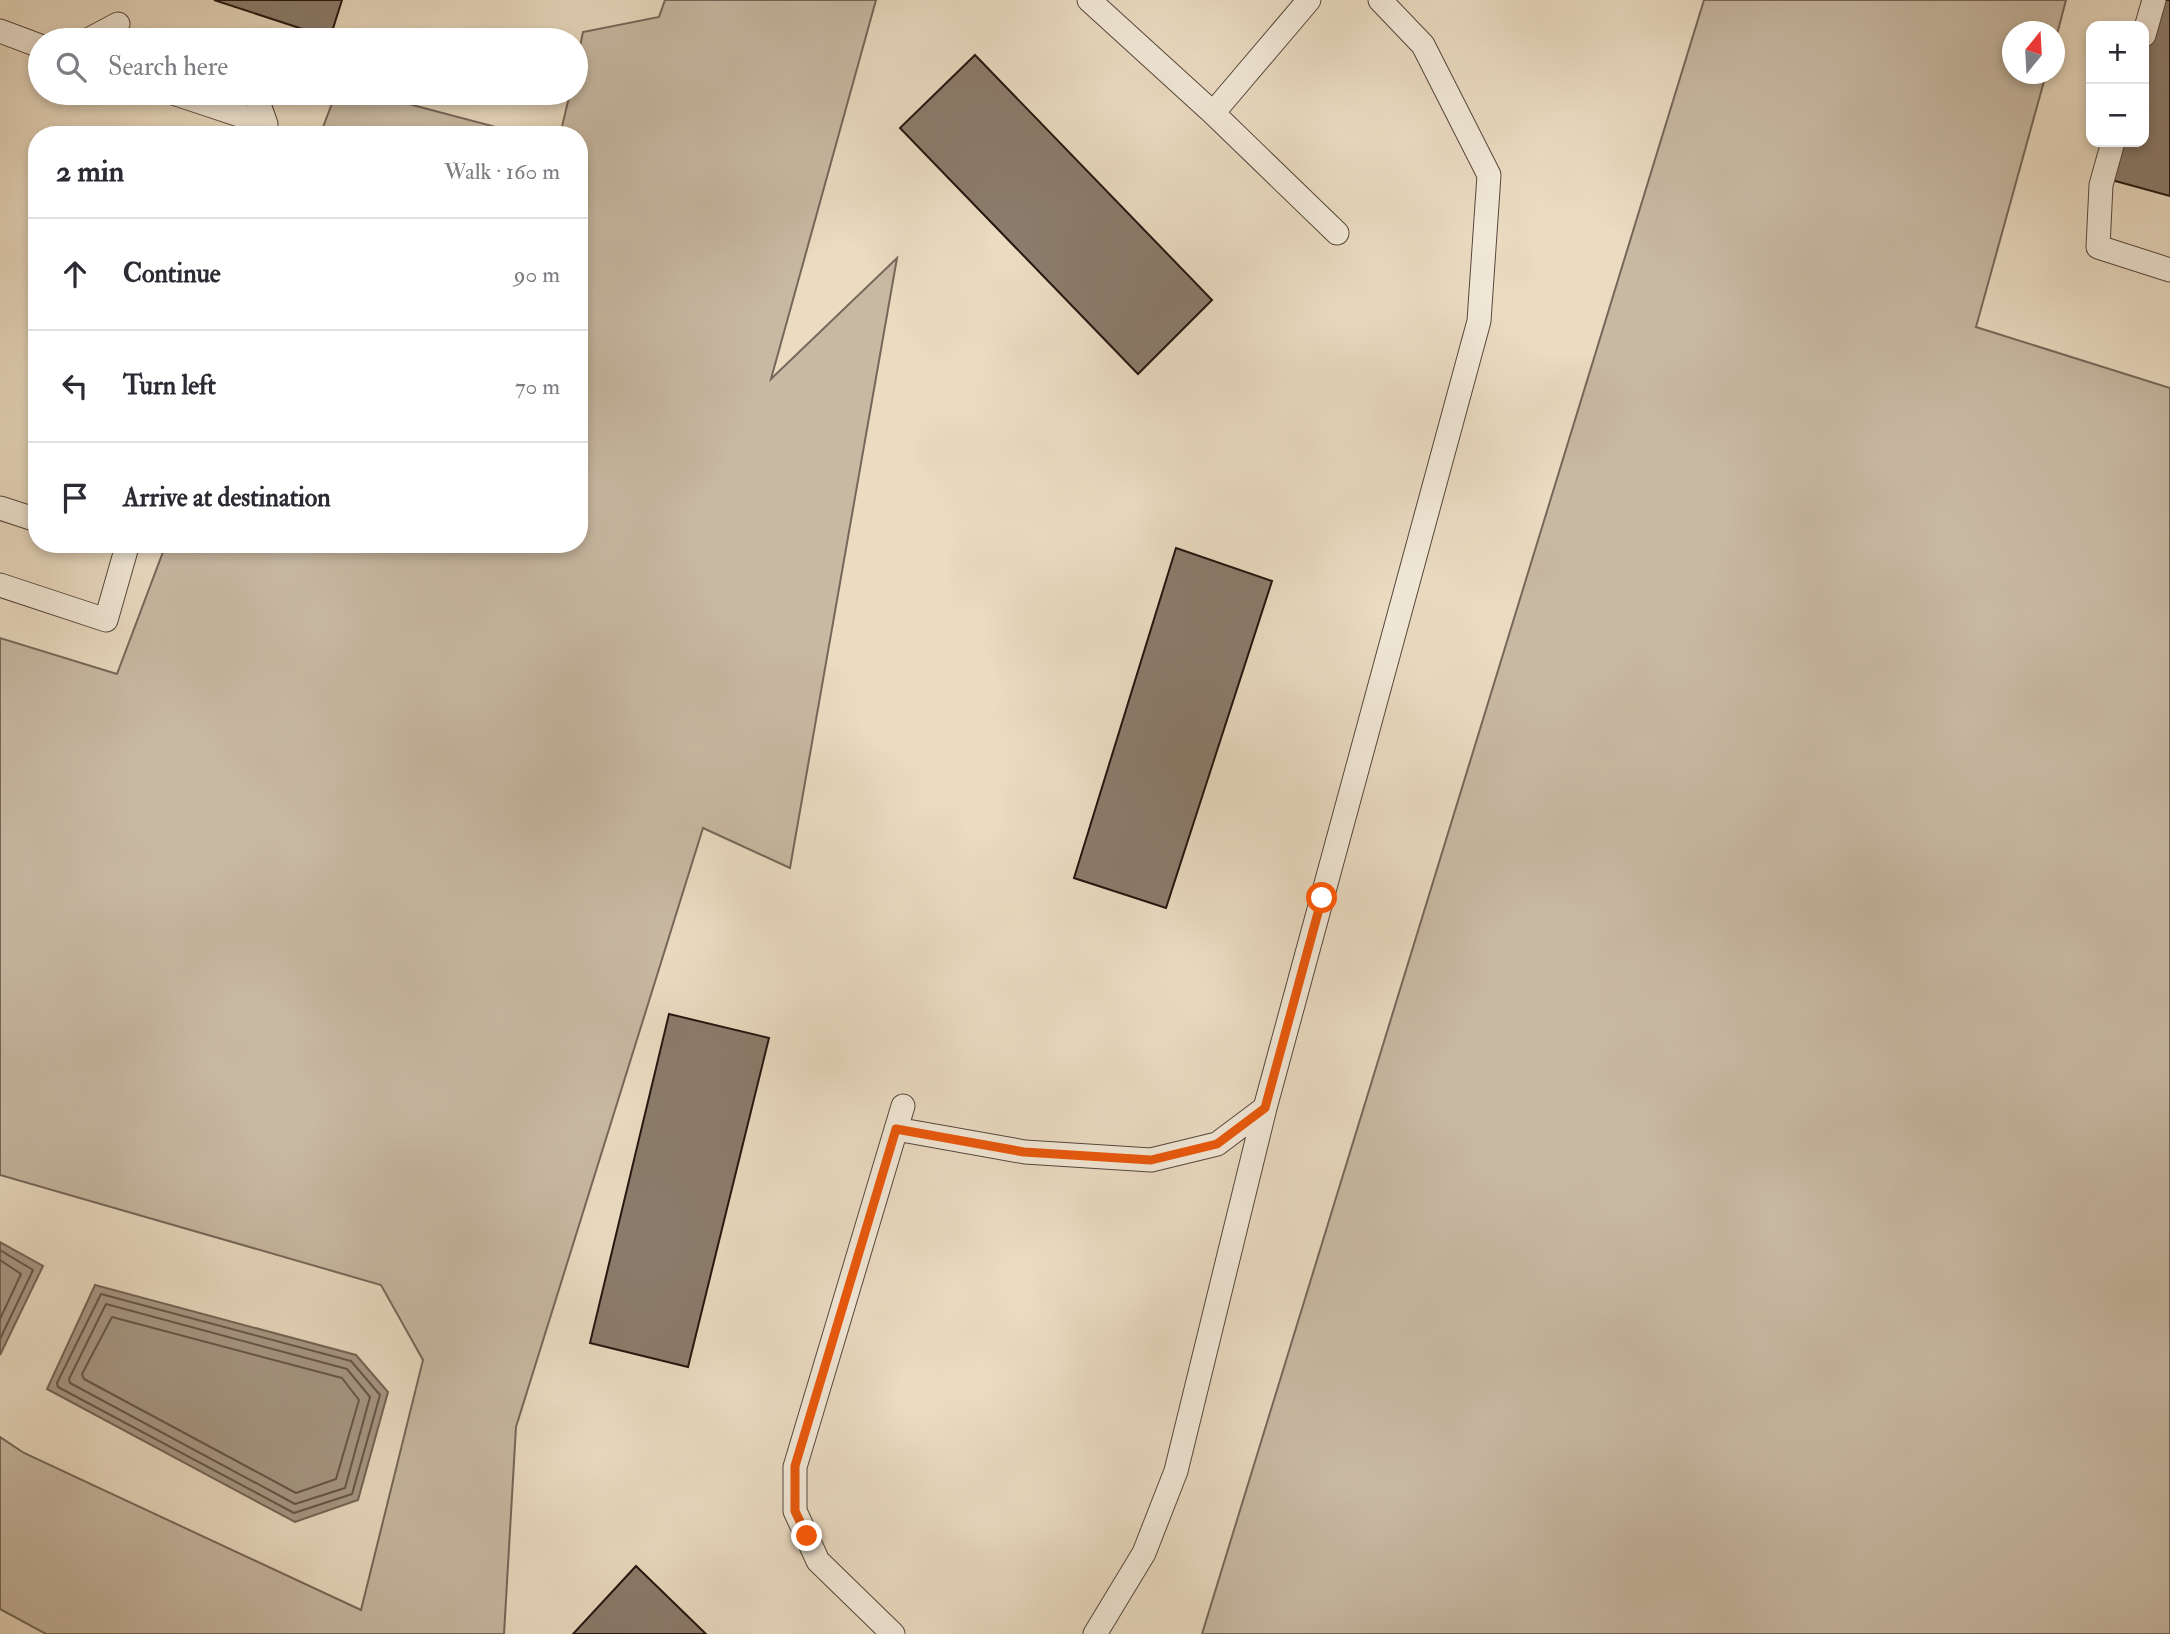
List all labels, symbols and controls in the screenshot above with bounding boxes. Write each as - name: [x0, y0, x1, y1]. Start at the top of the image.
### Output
- north arrow: [2002, 21, 2065, 84]
- map controls: [2086, 21, 2149, 147]
- button: +: [2086, 21, 2149, 84]
- search box: [28, 28, 588, 105]
- icon: search: [52, 48, 90, 86]
- text: Search here: [108, 51, 228, 83]
- button: −: [2086, 84, 2149, 147]
- text: 2 min: [56, 153, 124, 190]
- text: Walk · 160 m: [444, 157, 560, 186]
- icon: ahead: [56, 255, 94, 293]
- text: Continue: [123, 258, 221, 290]
- text: 90 m: [514, 260, 560, 289]
- icon: left: [56, 367, 94, 405]
- text: Turn left: [123, 370, 216, 402]
- text: 70 m: [515, 372, 560, 401]
- icon: arrive: [56, 479, 94, 517]
- text: Arrive at destination: [123, 482, 331, 514]
- route start: [1306, 882, 1337, 913]
- route end: [791, 1520, 822, 1551]

